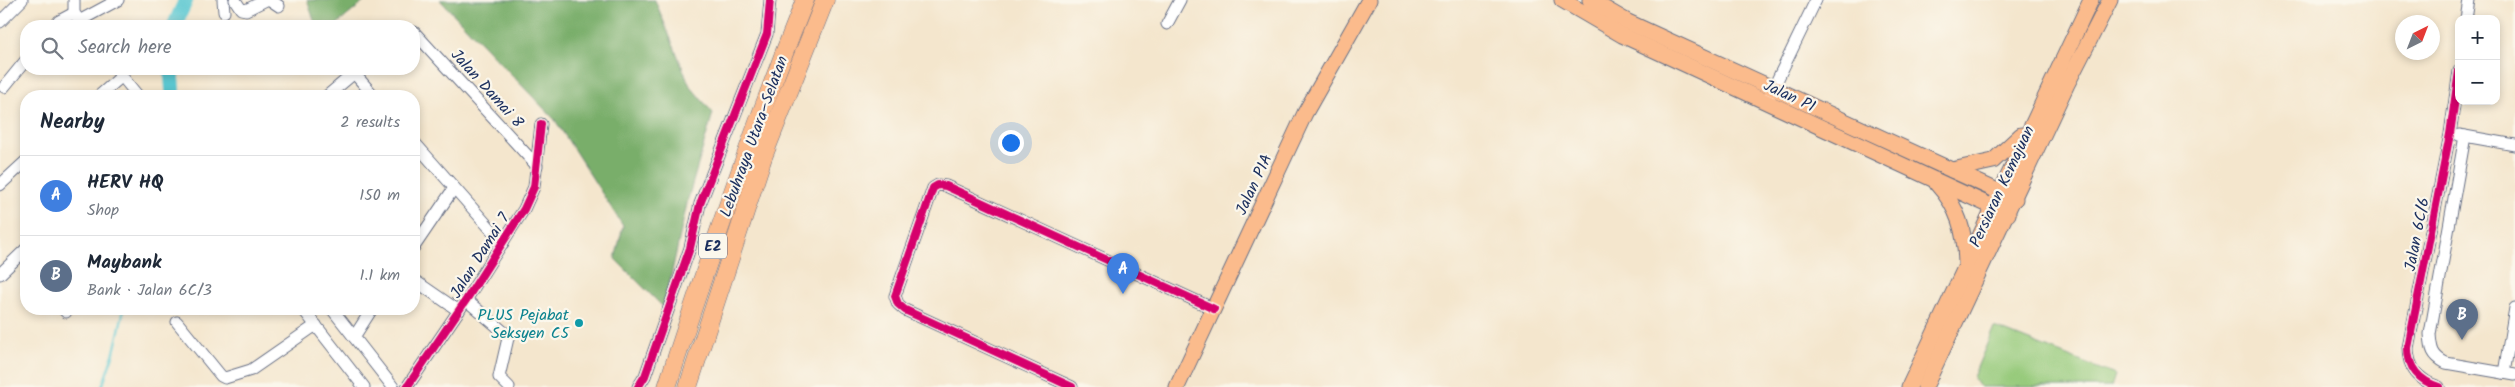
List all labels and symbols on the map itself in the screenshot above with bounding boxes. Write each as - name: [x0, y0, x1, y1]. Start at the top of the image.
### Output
- north arrow: [2395, 15, 2440, 60]
- street label: Jalan Damai 8: [444, 44, 530, 135]
- street label: Lebuhraya Utara–Selatan: [714, 52, 795, 221]
- street label: Jalan P1: [1759, 73, 1820, 119]
- street label: Persiaran Kemajuan: [1963, 122, 2042, 252]
- your location: [998, 130, 1024, 156]
- street label: Jalan P1A: [1229, 150, 1279, 219]
- street label: Jalan 6C/6: [2398, 195, 2437, 273]
- street label: Jalan Damai 7: [444, 208, 517, 304]
- road number: E2: [699, 234, 727, 258]
- pin: A: [1107, 253, 1139, 294]
- pin: B: [2446, 299, 2478, 340]
- place label: PLUS Pejabat Seksyen C5: [478, 303, 570, 346]
- marker: PLUS Pejabat Seksyen C5: [573, 317, 585, 329]

